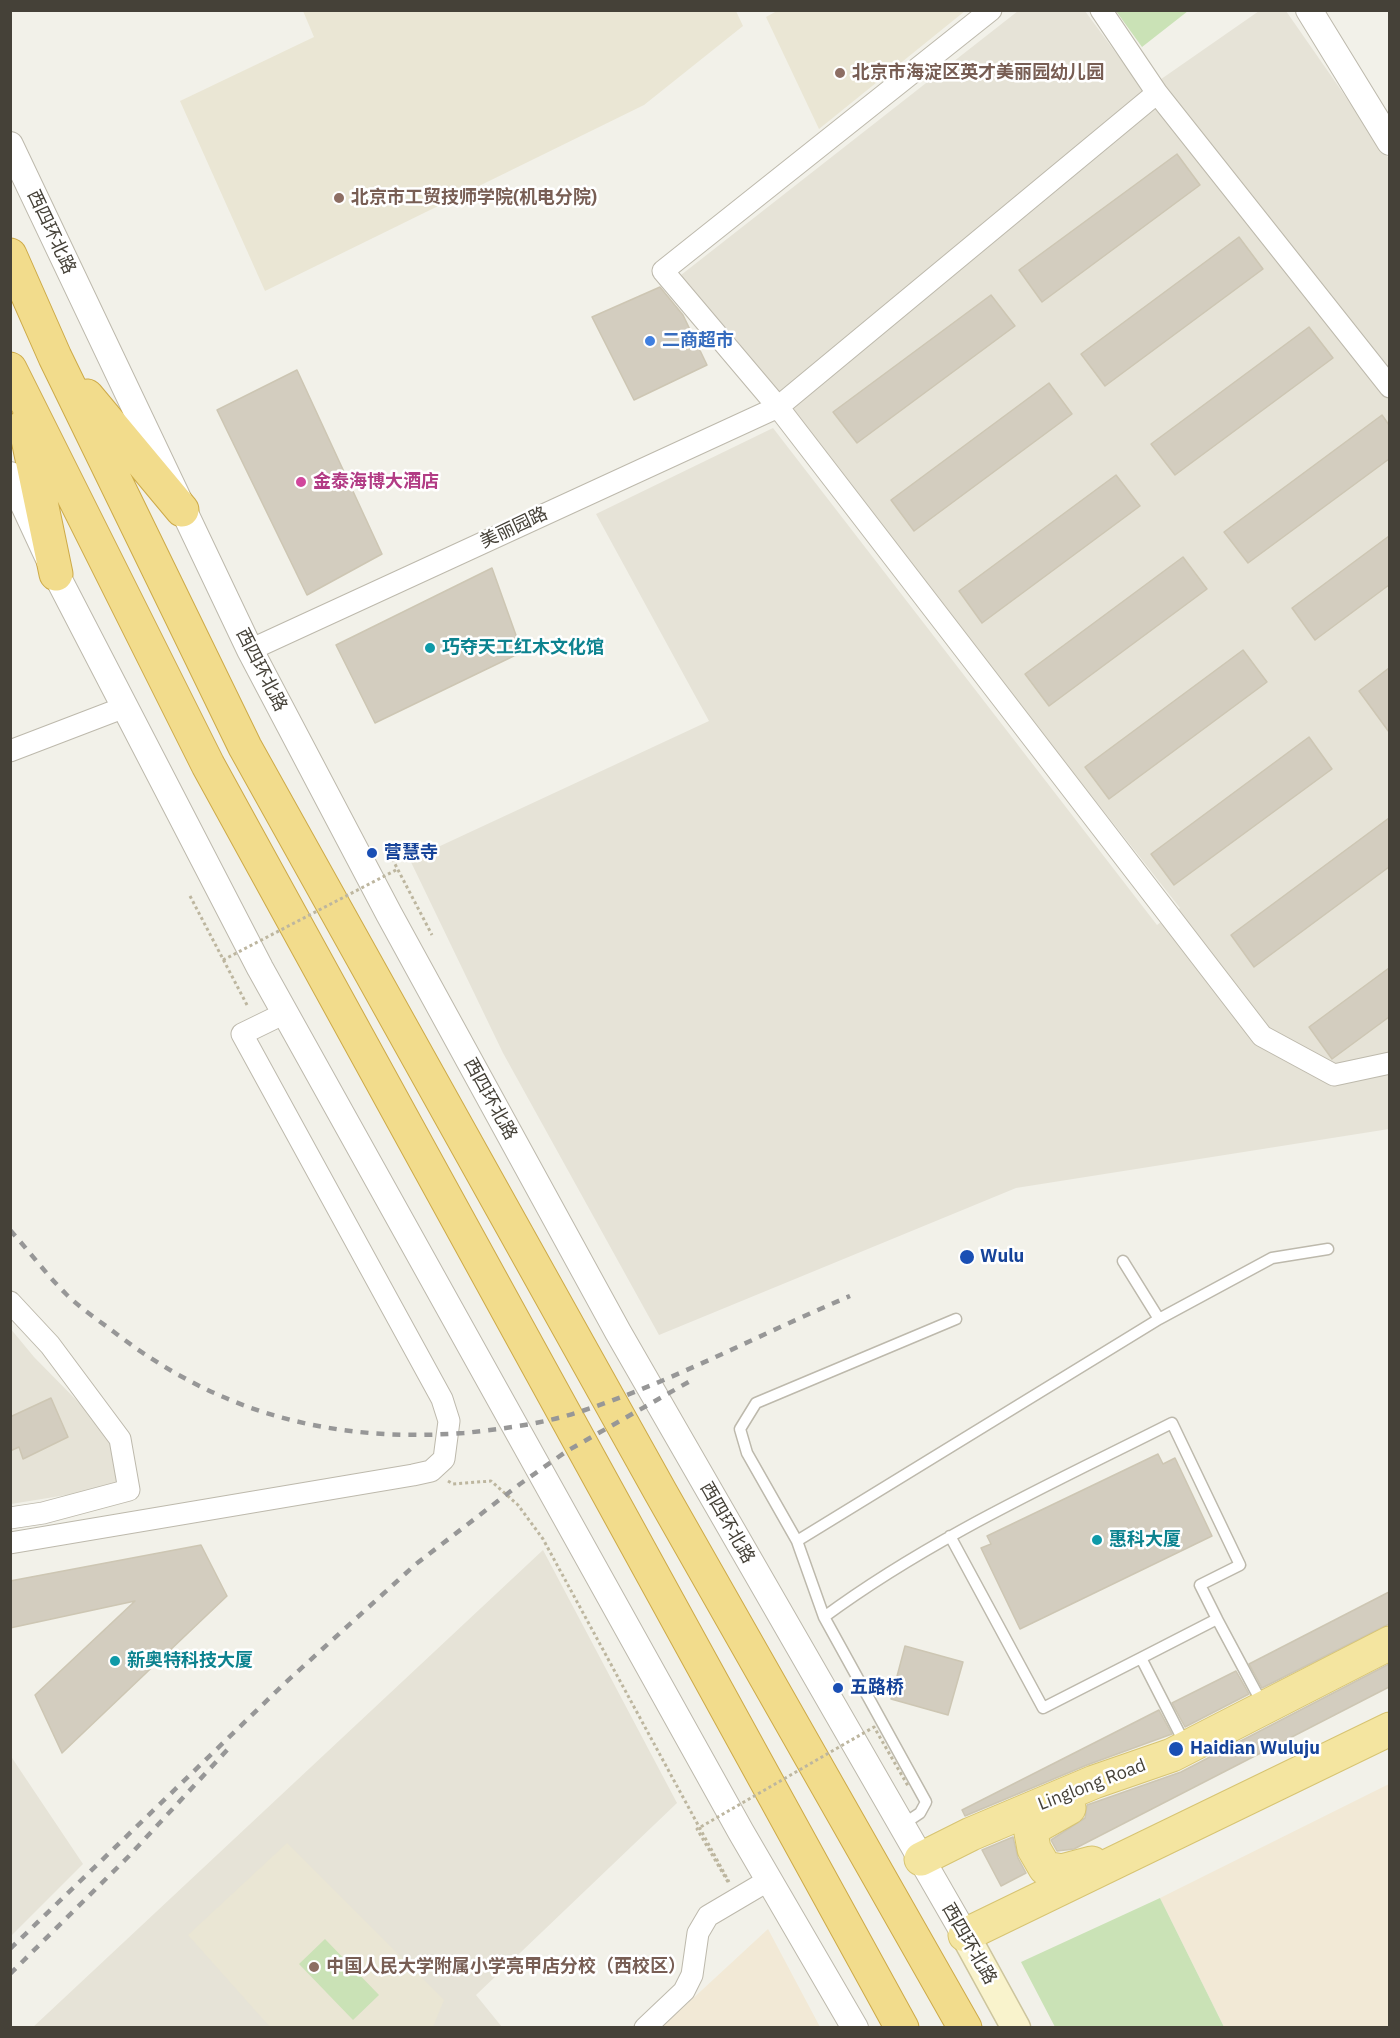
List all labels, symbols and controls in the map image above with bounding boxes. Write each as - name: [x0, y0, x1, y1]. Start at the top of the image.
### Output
- place label: 北京市海淀区英才美丽园幼儿园: [852, 62, 1104, 84]
- marker: 北京市海淀区英才美丽园幼儿园: [833, 66, 847, 80]
- street label: 西四环北路: [22, 187, 80, 277]
- place label: 北京市工贸技师学院(机电分院): [351, 187, 597, 209]
- marker: 北京市工贸技师学院(机电分院): [332, 191, 346, 205]
- place label: 二商超市: [662, 330, 734, 352]
- marker: 二商超市: [643, 334, 657, 348]
- place label: 金泰海博大酒店: [313, 471, 439, 493]
- marker: 金泰海博大酒店: [294, 475, 308, 489]
- street label: 美丽园路: [477, 503, 551, 553]
- street label: 西四环北路: [231, 625, 291, 715]
- place label: 巧夺天工红木文化馆: [442, 637, 604, 659]
- marker: 巧夺天工红木文化馆: [423, 641, 437, 655]
- place label: 营慧寺: [384, 842, 438, 864]
- marker: 营慧寺: [365, 846, 379, 860]
- street label: 西四环北路: [459, 1054, 521, 1144]
- place label: Wulu: [980, 1246, 1024, 1268]
- marker: Wulu: [958, 1248, 976, 1266]
- street label: 西四环北路: [695, 1479, 759, 1567]
- place label: 惠科大厦: [1109, 1529, 1181, 1551]
- marker: 惠科大厦: [1090, 1533, 1104, 1547]
- place label: 新奥特科技大厦: [127, 1650, 253, 1672]
- marker: 新奥特科技大厦: [108, 1654, 122, 1668]
- place label: 五路桥: [850, 1677, 904, 1699]
- marker: 五路桥: [831, 1681, 845, 1695]
- place label: Haidian Wuluju: [1190, 1738, 1320, 1760]
- marker: Haidian Wuluju: [1167, 1740, 1185, 1758]
- street label: Linglong Road: [1035, 1755, 1149, 1815]
- street label: 西四环北路: [937, 1900, 1001, 1988]
- place label: 中国人民大学附属小学亮甲店分校（西校区）: [326, 1956, 686, 1978]
- marker: 中国人民大学附属小学亮甲店分校（西校区）: [307, 1960, 321, 1974]

